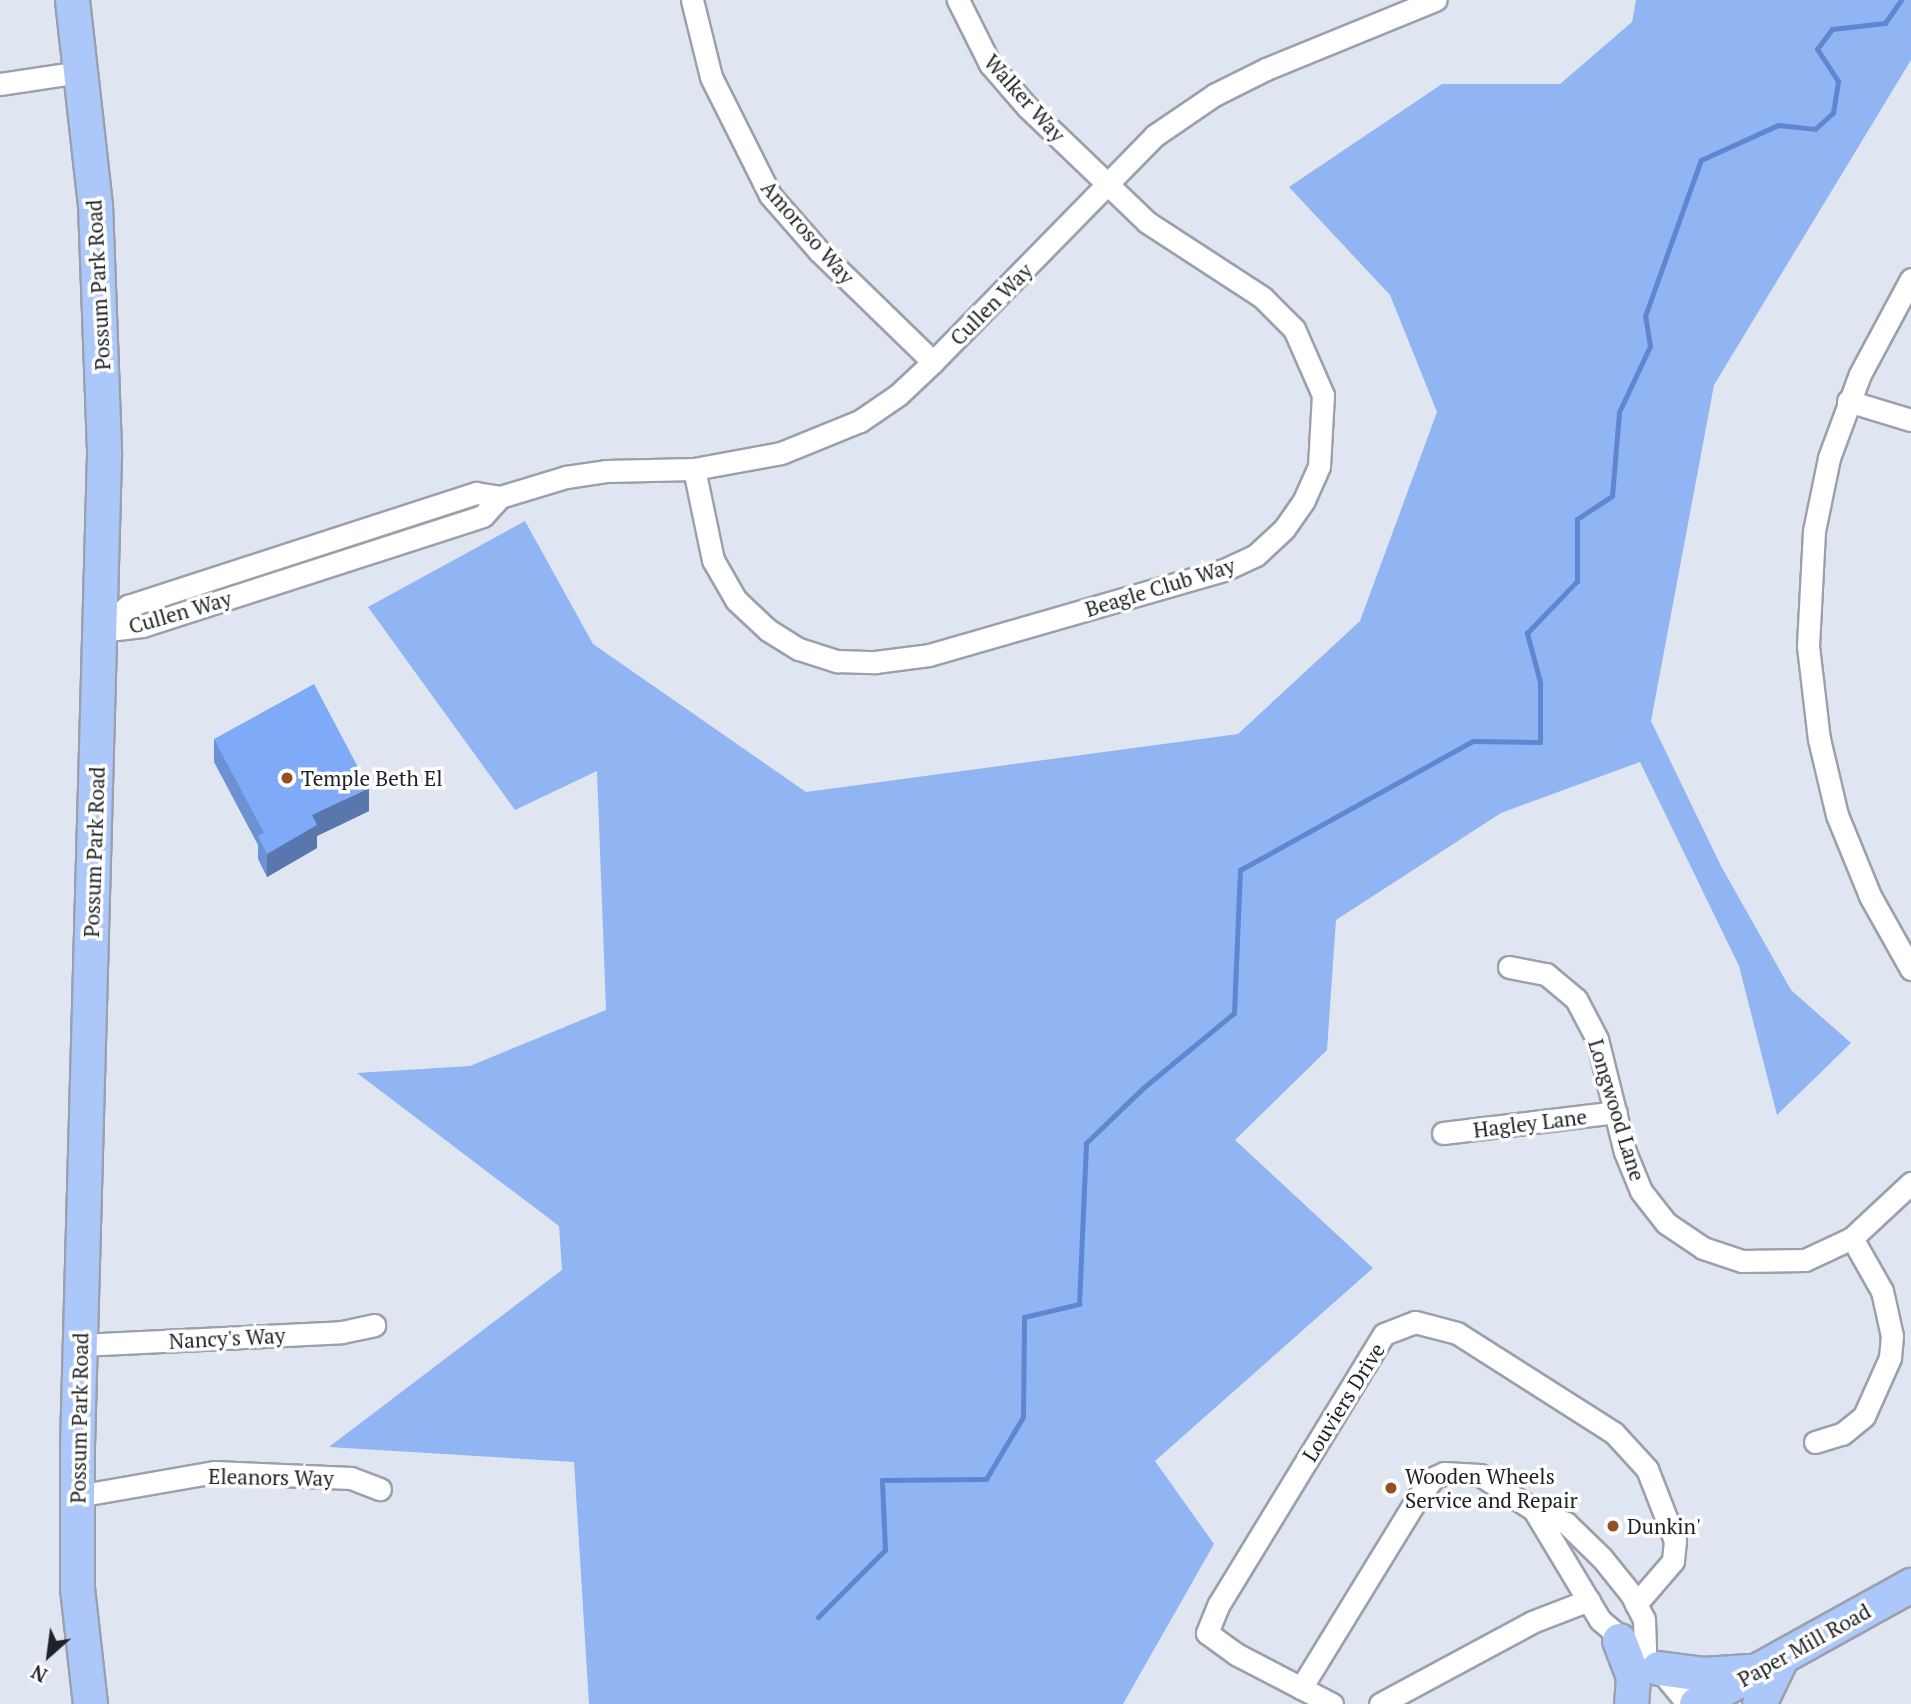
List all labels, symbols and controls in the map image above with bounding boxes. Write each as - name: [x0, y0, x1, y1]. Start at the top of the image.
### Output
- street label: Walker Way: [979, 49, 1071, 147]
- street label: Amoroso Way: [756, 175, 860, 289]
- street label: Possum Park Road: [81, 199, 115, 371]
- street label: Cullen Way: [945, 258, 1037, 350]
- street label: Beagle Club Way: [1082, 552, 1238, 622]
- street label: Cullen Way: [126, 585, 234, 639]
- place label: Temple Beth El: [301, 765, 442, 791]
- street label: Possum Park Road: [78, 766, 110, 938]
- marker: Temple Beth El: [279, 770, 295, 786]
- street label: Longwood Lane: [1583, 1036, 1651, 1184]
- street label: Hagley Lane: [1472, 1104, 1588, 1142]
- street label: Nancy's Way: [168, 1322, 286, 1354]
- street label: Possum Park Road: [65, 1332, 93, 1504]
- street label: Louviers Drive: [1297, 1338, 1389, 1466]
- street label: Eleanors Way: [208, 1463, 334, 1491]
- place label: Wooden Wheels Service and Repair: [1405, 1463, 1578, 1513]
- marker: Wooden Wheels Service and Repair: [1383, 1480, 1399, 1496]
- place label: Dunkin': [1627, 1513, 1701, 1539]
- marker: Dunkin': [1605, 1518, 1621, 1534]
- street label: Paper Mill Road: [1733, 1598, 1875, 1692]
- north arrow: [14, 1620, 84, 1690]
- text: N: [27, 1660, 51, 1688]

